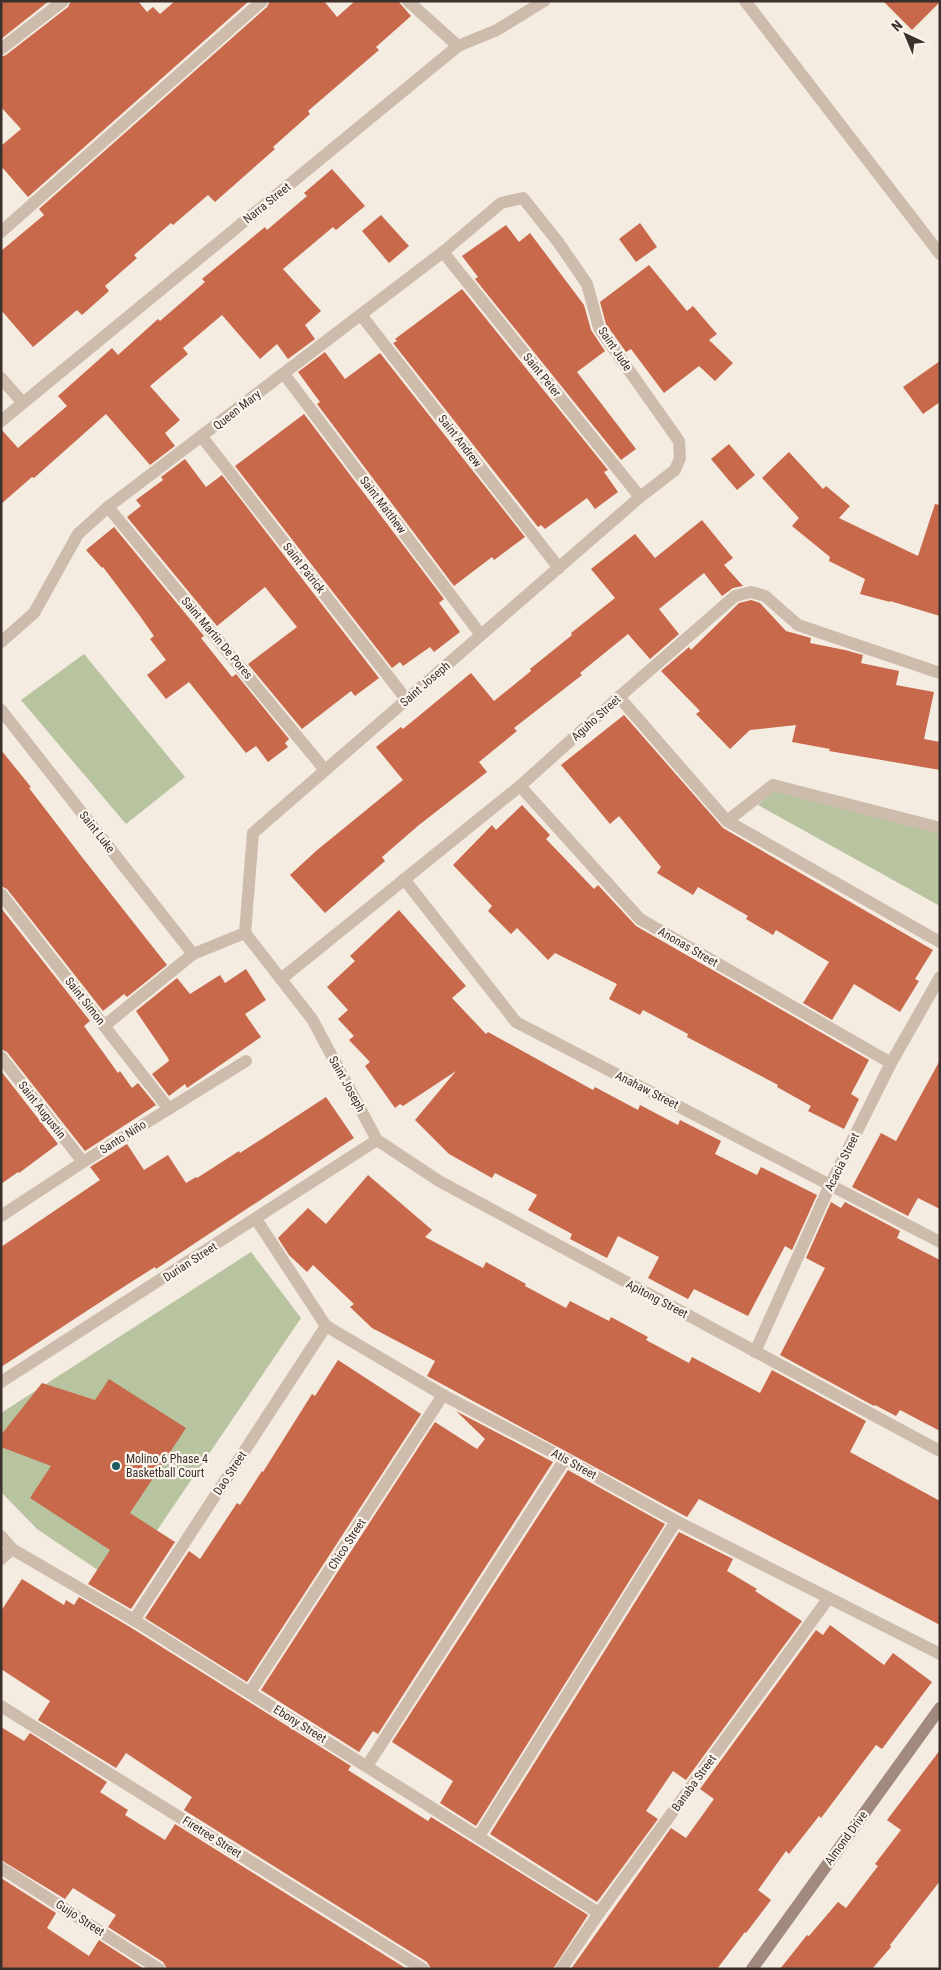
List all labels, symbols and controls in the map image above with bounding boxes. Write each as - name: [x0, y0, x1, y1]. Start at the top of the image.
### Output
- north arrow: [881, 10, 931, 60]
- text: N: [888, 17, 906, 34]
- street label: Narra Street: [240, 179, 294, 226]
- street label: Saint Jude: [595, 324, 635, 374]
- street label: Saint Peter: [520, 350, 564, 400]
- street label: Queen Mary: [210, 387, 264, 433]
- street label: Saint Andrew: [435, 412, 485, 470]
- street label: Saint Matthew: [357, 474, 409, 537]
- street label: Saint Patrick: [280, 540, 328, 596]
- street label: Saint Martin De Pores: [179, 594, 255, 682]
- street label: Saint Joseph: [397, 658, 453, 709]
- street label: Aguho Street: [569, 692, 624, 744]
- street label: Saint Luke: [76, 808, 118, 856]
- street label: Anonas Street: [656, 924, 721, 970]
- street label: Saint Simon: [62, 974, 108, 1028]
- street label: Saint Joseph: [326, 1054, 368, 1114]
- street label: Anahaw Street: [613, 1068, 681, 1112]
- street label: Saint Augustin: [15, 1079, 69, 1142]
- street label: Santo Niño: [97, 1117, 149, 1157]
- street label: Acacia Street: [822, 1130, 862, 1193]
- street label: Durian Street: [160, 1239, 220, 1285]
- street label: Apitong Street: [624, 1277, 691, 1321]
- street label: Atis Street: [549, 1446, 599, 1482]
- street label: Dao Street: [211, 1448, 250, 1498]
- place label: Molino 6 Phase 4 Basketball Court: [126, 1452, 208, 1480]
- marker: Molino 6 Phase 4 Basketball Court: [110, 1460, 122, 1472]
- street label: Chico Street: [325, 1516, 369, 1572]
- street label: Ebony Street: [271, 1702, 329, 1746]
- street label: Banaba Street: [669, 1752, 719, 1814]
- street label: Almond Drive: [822, 1808, 870, 1868]
- street label: Firetree Street: [180, 1813, 244, 1861]
- street label: Guijo Street: [53, 1897, 107, 1939]

